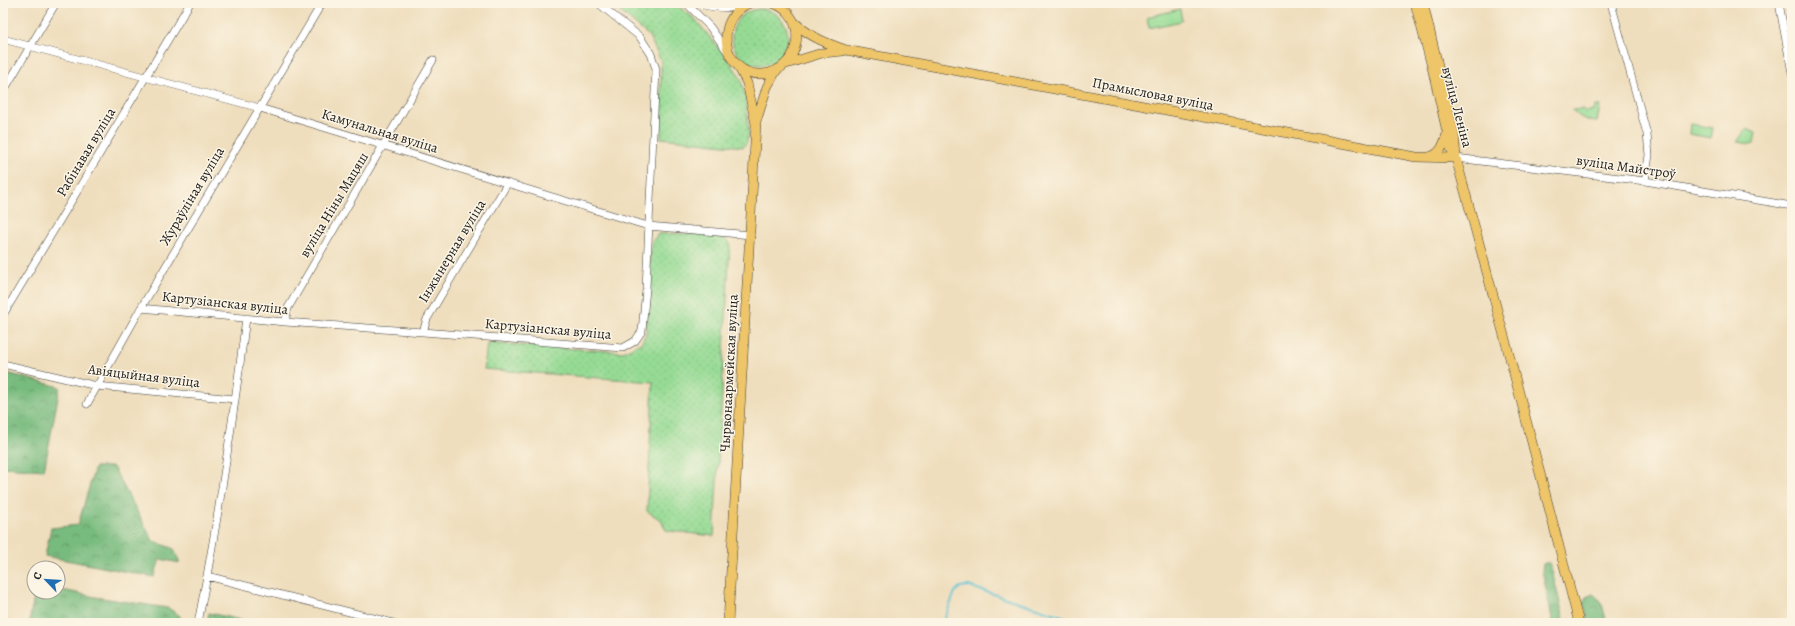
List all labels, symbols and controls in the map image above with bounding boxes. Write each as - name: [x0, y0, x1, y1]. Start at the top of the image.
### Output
- street label: вуліца Леніна: [1437, 65, 1477, 150]
- street label: Прамысловая вуліца: [1091, 73, 1216, 115]
- street label: Рабінавая вуліца: [52, 104, 120, 200]
- street label: Камунальная вуліца: [319, 104, 441, 158]
- street label: Жураўліная вуліца: [155, 143, 229, 249]
- street label: вуліца Ніны Мацяш: [295, 149, 373, 261]
- street label: вуліца Майстроў: [1575, 151, 1678, 183]
- street label: Інжынерная вуліца: [414, 195, 491, 306]
- street label: Картузіанская вуліца: [161, 287, 290, 319]
- street label: Чырвонаармейская вуліца: [715, 293, 743, 453]
- street label: Картузіанская вуліца: [484, 314, 613, 344]
- street label: Авіяцыйная вуліца: [86, 360, 202, 392]
- north arrow: [26, 560, 66, 600]
- text: С: [29, 570, 46, 582]

